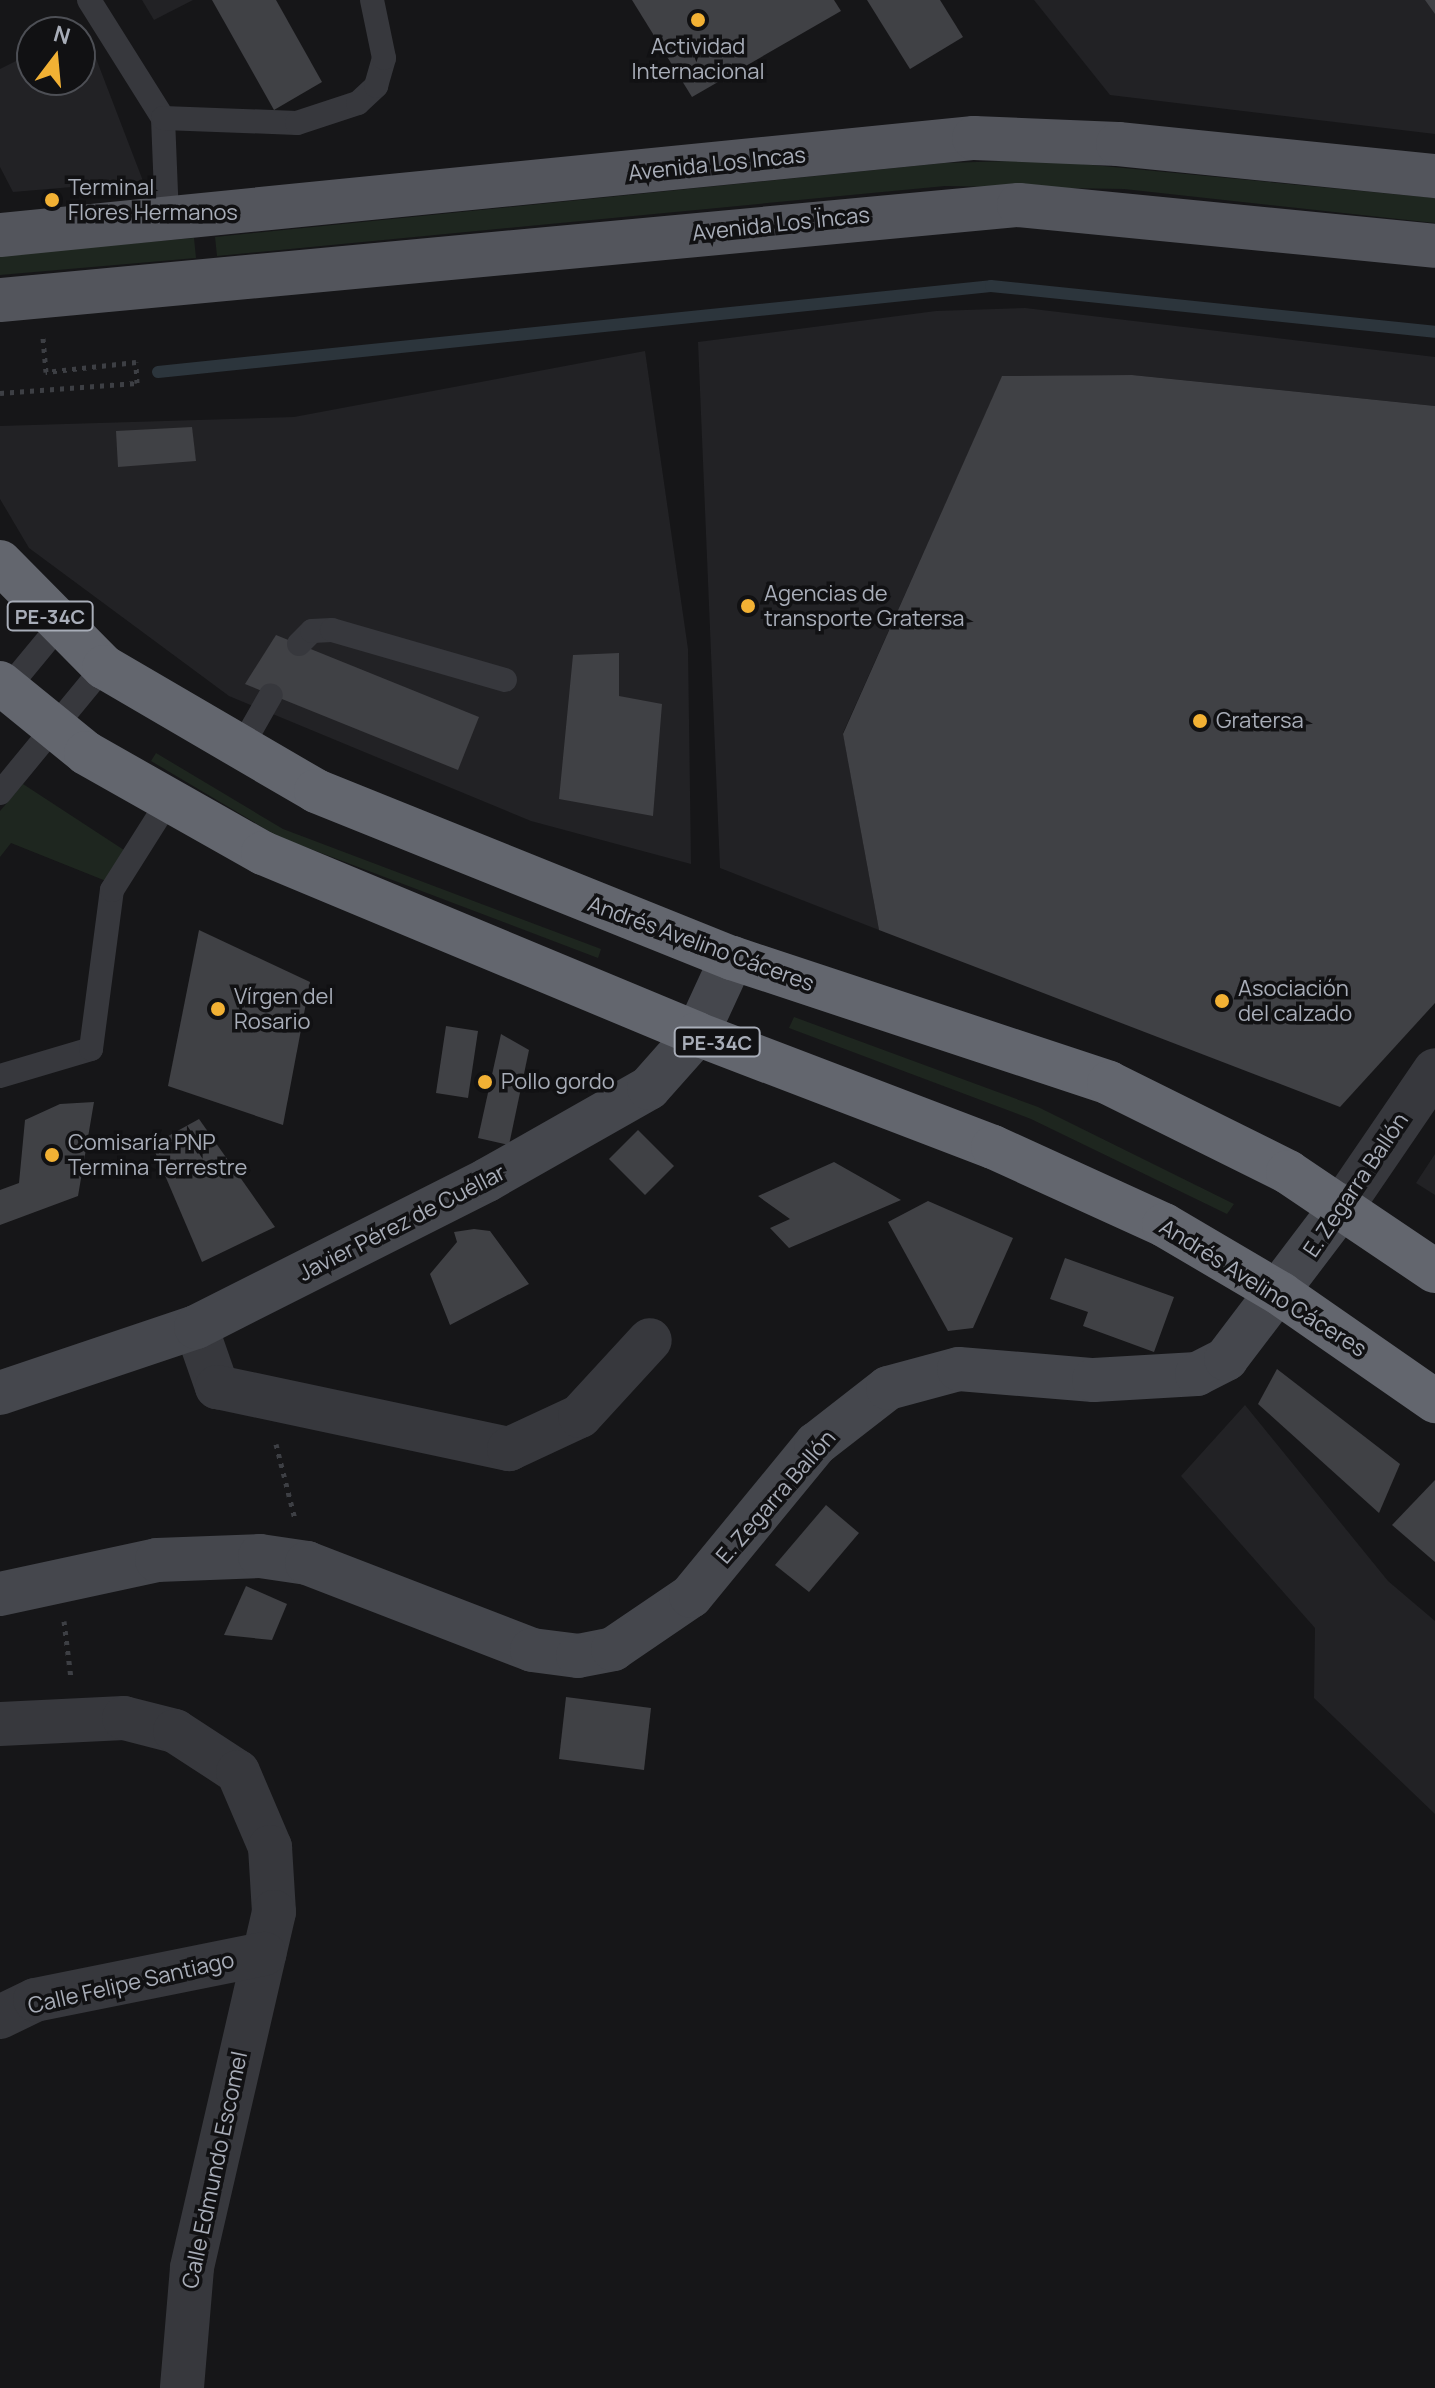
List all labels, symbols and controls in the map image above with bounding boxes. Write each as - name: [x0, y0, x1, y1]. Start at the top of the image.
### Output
- marker: Actividad Internacional: [689, 11, 707, 29]
- north arrow: [16, 16, 96, 96]
- text: N: [50, 18, 74, 51]
- place label: Actividad Internacional: [631, 33, 765, 84]
- street label: Avenida Los Incas: [627, 142, 807, 186]
- place label: Terminal Flores Hermanos: [68, 174, 238, 226]
- marker: Terminal Flores Hermanos: [43, 191, 61, 209]
- street label: Avenida Los Ïncas: [691, 202, 871, 246]
- place label: Agencias de transporte Gratersa: [764, 580, 964, 632]
- marker: Agencias de transporte Gratersa: [739, 597, 757, 615]
- road number: PE-34C: [6, 600, 94, 632]
- place label: Gratersa: [1216, 708, 1304, 734]
- marker: Gratersa: [1191, 712, 1209, 730]
- street label: Andrés Avelino Cáceres: [584, 891, 818, 997]
- place label: Asociación del calzado: [1238, 975, 1352, 1026]
- place label: Vírgen del Rosario: [234, 983, 334, 1034]
- marker: Asociación del calzado: [1213, 992, 1231, 1010]
- marker: Vírgen del Rosario: [209, 1000, 227, 1018]
- road number: PE-34C: [673, 1026, 761, 1058]
- place label: Pollo gordo: [501, 1069, 615, 1095]
- marker: Pollo gordo: [476, 1073, 494, 1091]
- street label: E. Zegarra Ballón: [1298, 1108, 1414, 1262]
- place label: Comisaría PNP Termina Terrestre: [68, 1129, 247, 1180]
- marker: Comisaría PNP Termina Terrestre: [43, 1146, 61, 1164]
- street label: Javier Pérez de Cuéllar: [294, 1159, 510, 1287]
- street label: Andrés Avelino Cáceres: [1155, 1214, 1371, 1362]
- street label: E. Zegarra Ballón: [711, 1425, 841, 1569]
- street label: Calle Felipe Santiago: [25, 1946, 237, 2020]
- street label: Calle Edmundo Escomel: [177, 2049, 253, 2291]

